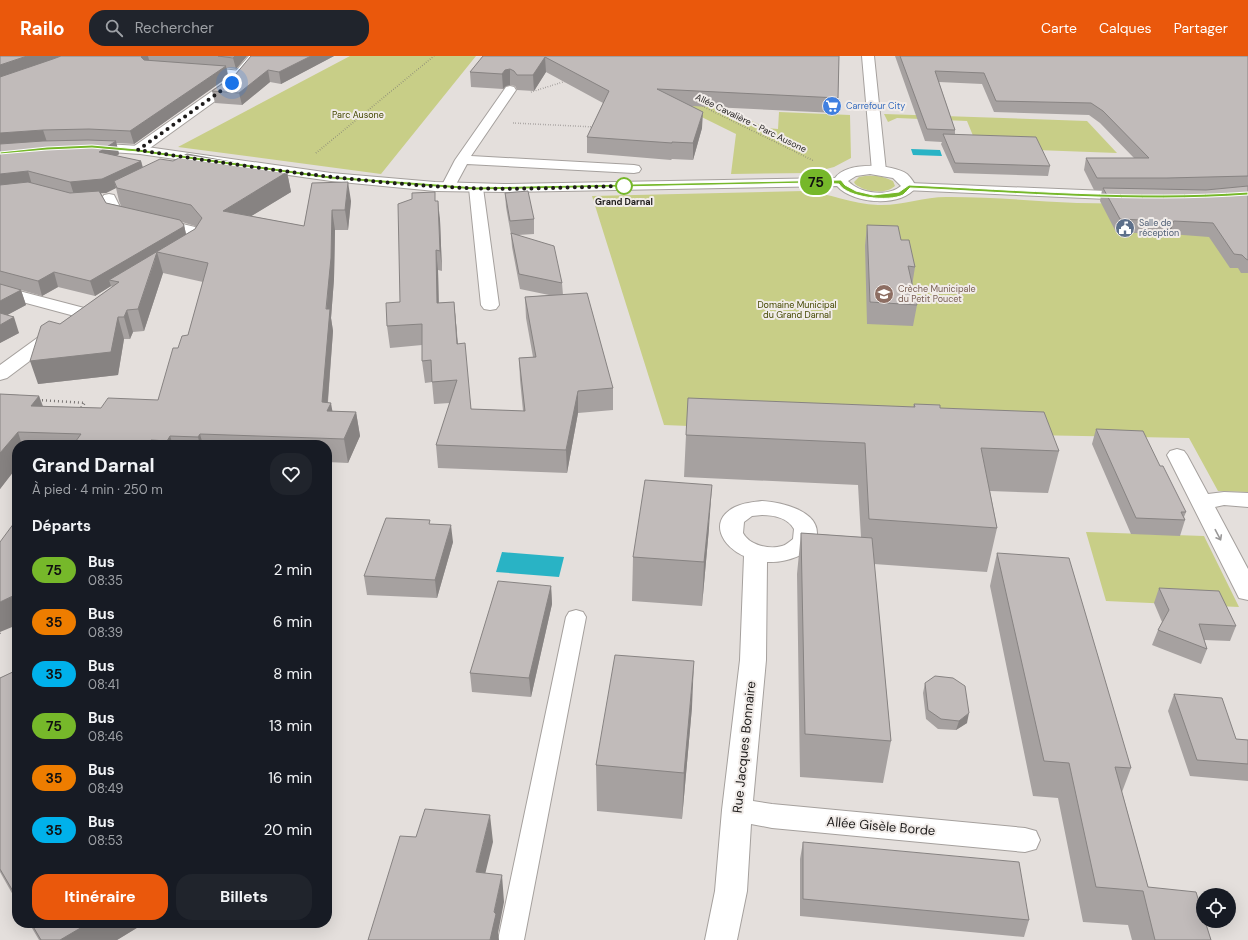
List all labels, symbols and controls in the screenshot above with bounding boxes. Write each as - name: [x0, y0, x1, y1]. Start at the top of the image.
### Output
- search box: [89, 10, 369, 46]
- text: Railo: [20, 16, 65, 41]
- icon: search: [103, 17, 125, 39]
- text: Rechercher: [135, 18, 214, 38]
- text: Carte: [1041, 19, 1077, 37]
- text: Calques: [1099, 19, 1152, 37]
- text: Partager: [1174, 19, 1228, 37]
- your location: [222, 73, 242, 93]
- street label: Allée Cavalière - Parc Ausone: [693, 91, 809, 155]
- supermarket icon: Carrefour City: [821, 95, 843, 117]
- place label: Carrefour City: [846, 100, 905, 112]
- park label: Parc Ausone: [332, 109, 384, 121]
- line badge: 75: [798, 169, 834, 195]
- text: 75: [808, 173, 824, 191]
- marker: Grand Darnal: [615, 177, 633, 195]
- place label: Grand Darnal: [595, 196, 653, 208]
- public building icon: Salle de réception: [1114, 217, 1136, 239]
- place label: Salle de réception: [1139, 217, 1179, 239]
- school or university icon: Crèche Municipale du Petit Poucet: [873, 283, 895, 305]
- place label: Crèche Municipale du Petit Poucet: [898, 283, 976, 305]
- park label: Domaine Municipal du Grand Darnal: [757, 299, 837, 321]
- text: Grand Darnal: [32, 453, 155, 478]
- button: heart: [270, 453, 312, 495]
- text: À pied · 4 min · 250 m: [32, 481, 163, 498]
- text: Départs: [32, 516, 91, 536]
- one-way arrow: [1215, 529, 1222, 541]
- text: Bus: [88, 552, 115, 572]
- text: 2 min: [274, 560, 312, 580]
- text: 75: [46, 561, 62, 579]
- text: 08:35: [88, 572, 123, 589]
- text: Bus: [88, 604, 115, 624]
- text: 6 min: [273, 612, 312, 632]
- text: 35: [45, 613, 63, 631]
- text: 08:39: [88, 624, 123, 641]
- text: Bus: [88, 656, 115, 676]
- text: 8 min: [273, 664, 312, 684]
- text: 35: [45, 665, 63, 683]
- text: 08:41: [88, 676, 119, 693]
- street label: Rue Jacques Bonnaire: [729, 680, 759, 814]
- text: Bus: [88, 708, 115, 728]
- text: 13 min: [269, 716, 312, 736]
- text: 75: [46, 717, 62, 735]
- text: 08:46: [88, 728, 123, 745]
- text: Bus: [88, 760, 115, 780]
- text: 16 min: [268, 768, 312, 788]
- text: 35: [45, 769, 63, 787]
- text: 08:49: [88, 780, 123, 797]
- text: Bus: [88, 812, 115, 832]
- street label: Allée Gisèle Borde: [826, 813, 936, 839]
- text: 20 min: [264, 820, 312, 840]
- text: 35: [45, 821, 63, 839]
- text: 08:53: [88, 832, 123, 849]
- button: Itinéraire: [32, 874, 168, 920]
- button: Billets: [176, 874, 312, 920]
- map controls: [1196, 888, 1236, 928]
- button: locate: [1196, 888, 1236, 928]

